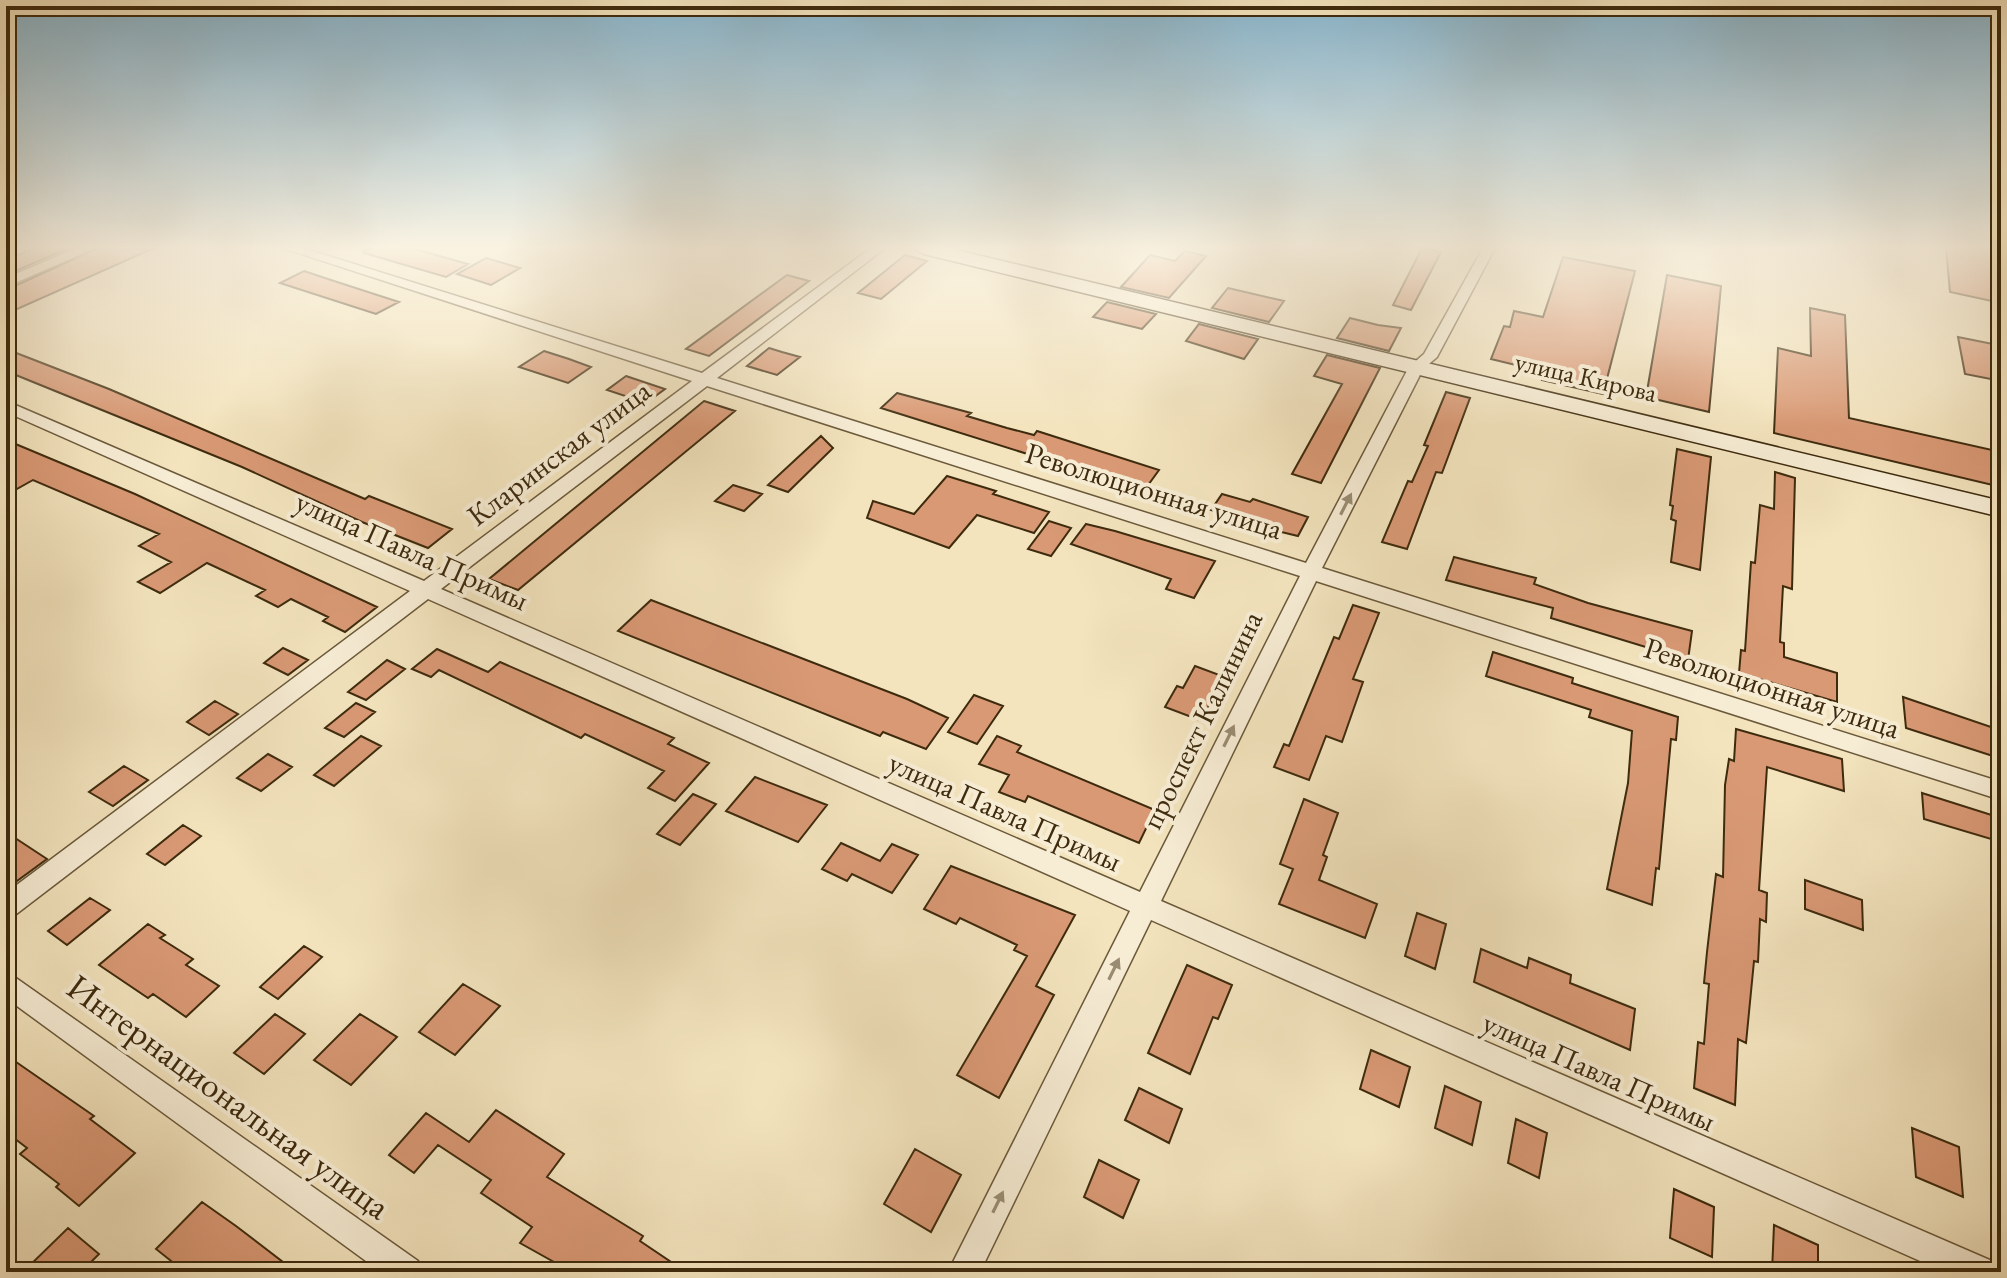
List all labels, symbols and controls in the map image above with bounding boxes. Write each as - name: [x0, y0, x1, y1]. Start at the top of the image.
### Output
- street label: улица Кирова: [1512, 344, 1661, 410]
- street label: Кларинская улица: [459, 371, 658, 534]
- street label: Революционная улица: [1021, 433, 1287, 548]
- street label: улица Павла Примы: [290, 482, 535, 619]
- one-way arrow: [1338, 493, 1352, 515]
- street label: проспект Калинина: [1132, 604, 1271, 835]
- street label: Революционная улица: [1639, 628, 1905, 747]
- one-way arrow: [1223, 725, 1236, 748]
- street label: улица Павла Примы: [883, 743, 1128, 880]
- one-way arrow: [1107, 958, 1121, 981]
- street label: Интернациональная улица: [58, 963, 400, 1230]
- street label: улица Павла Примы: [1477, 1003, 1722, 1140]
- one-way arrow: [991, 1191, 1005, 1214]

